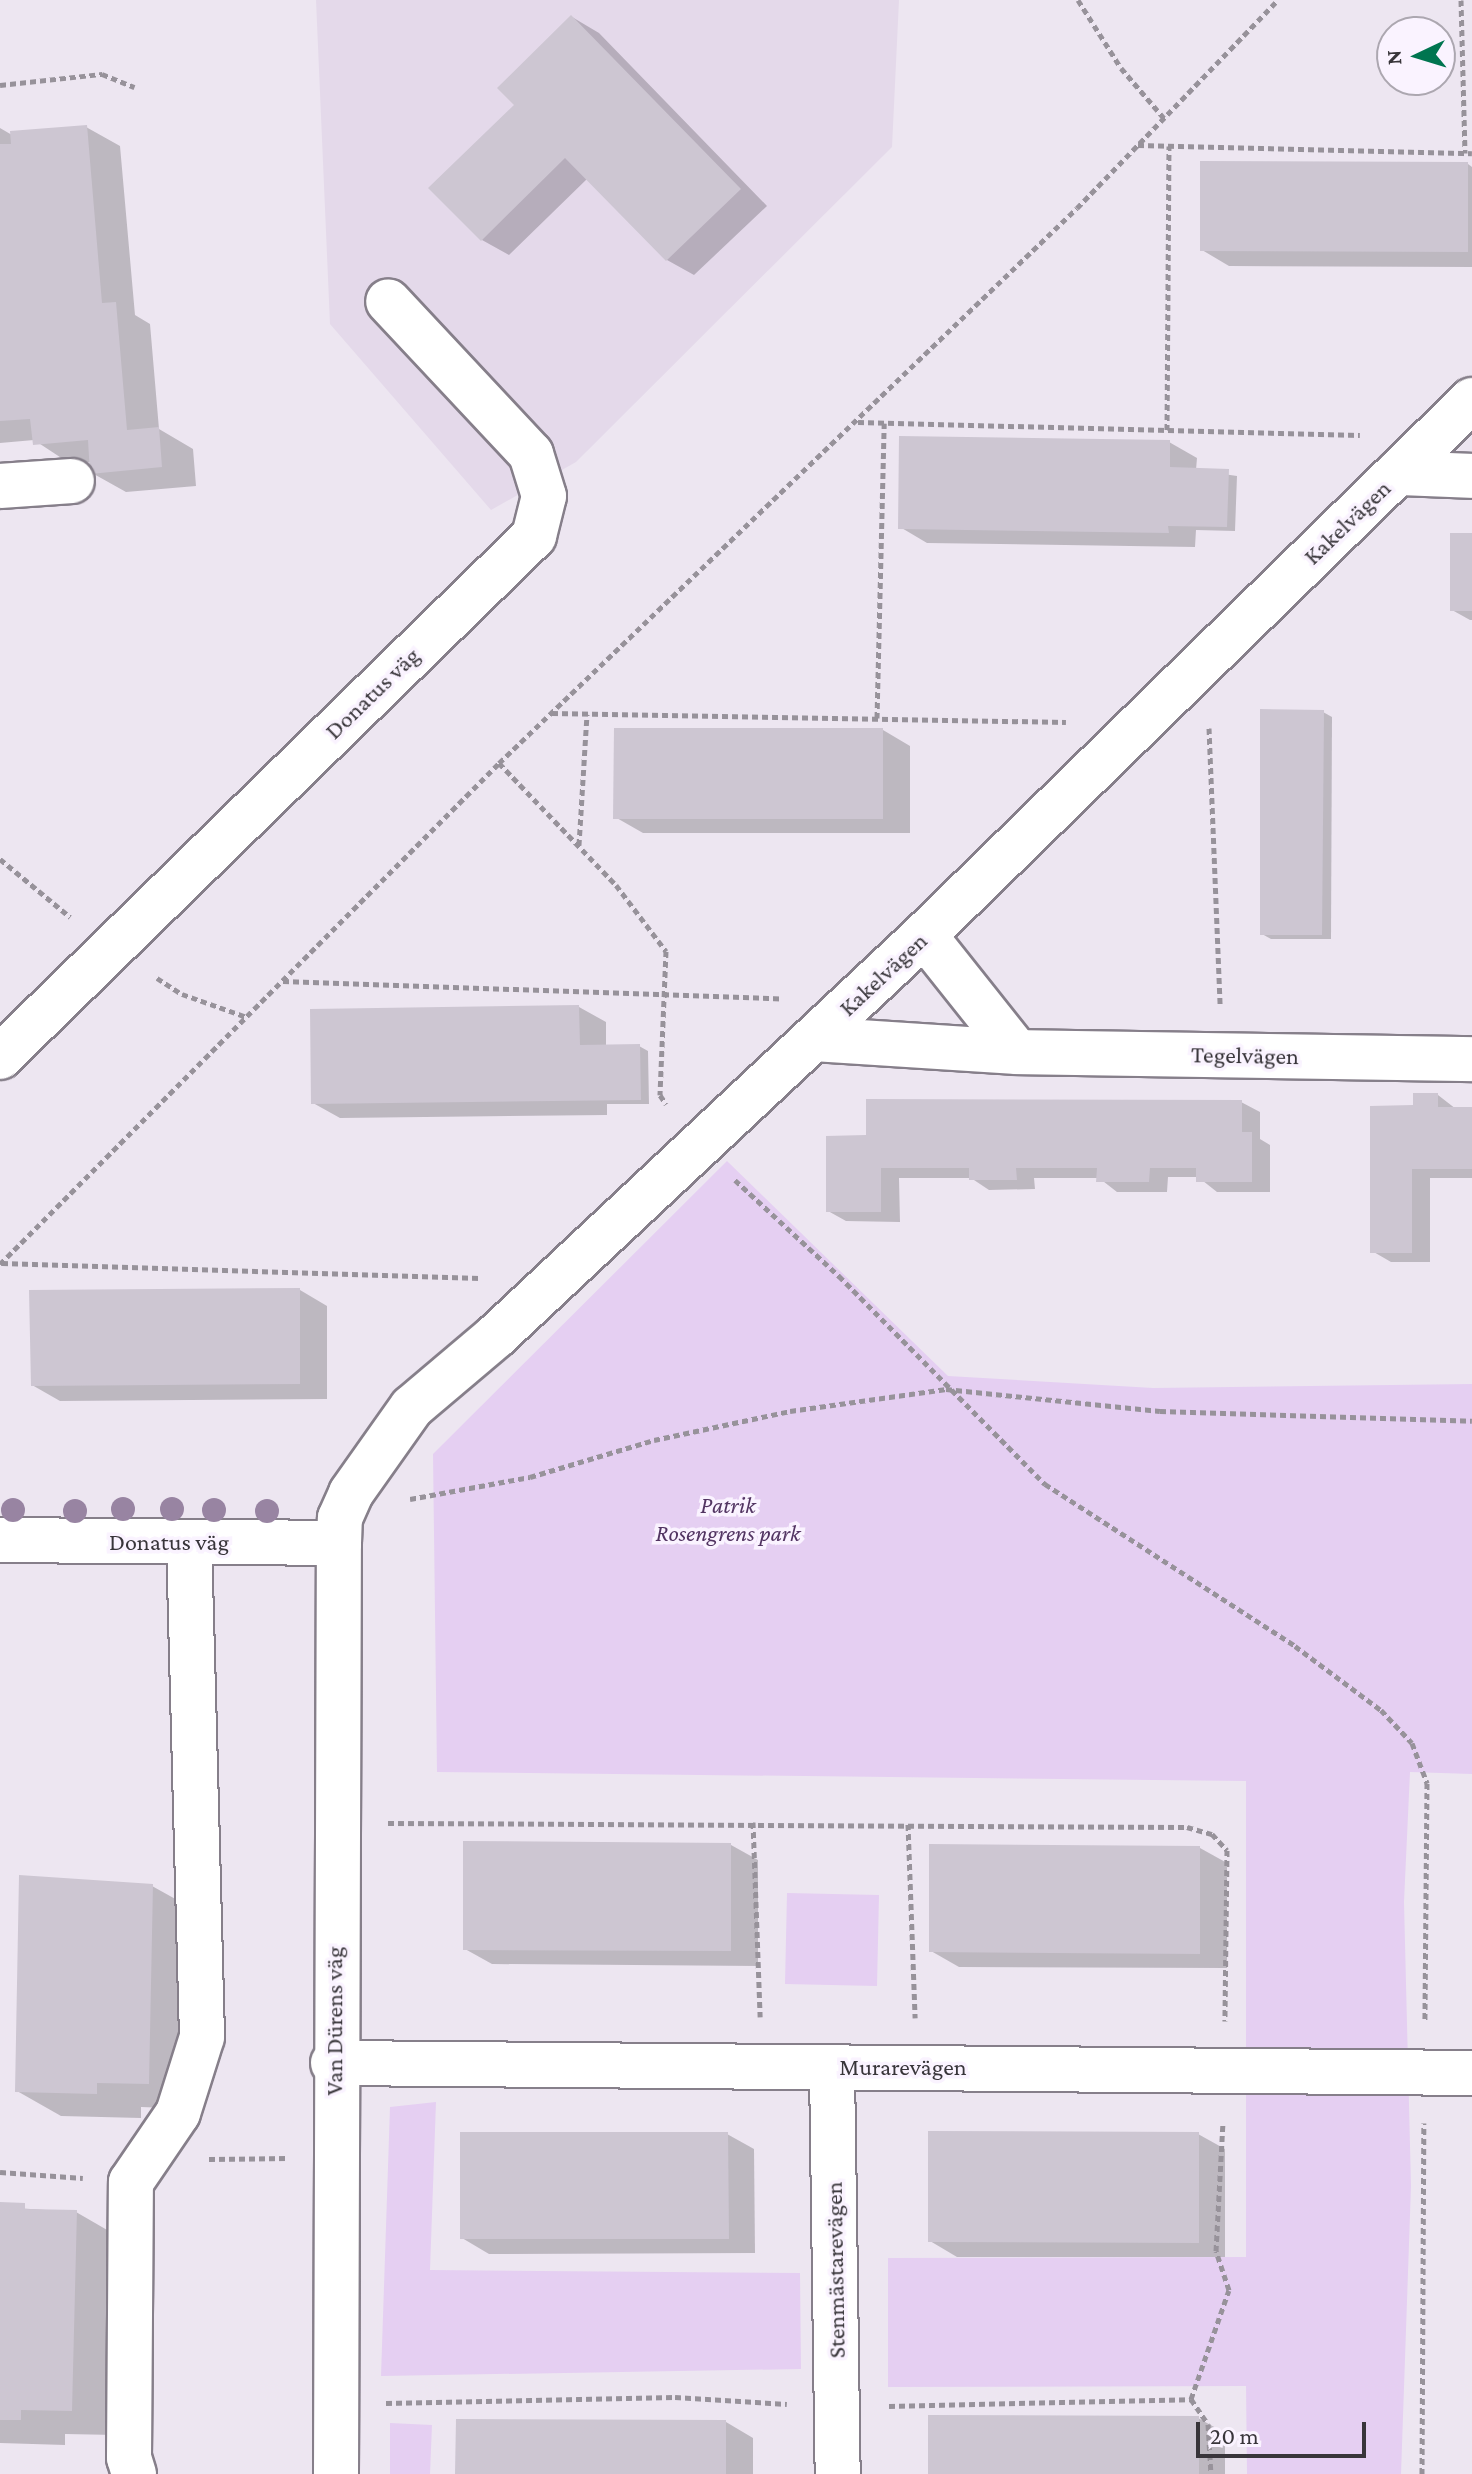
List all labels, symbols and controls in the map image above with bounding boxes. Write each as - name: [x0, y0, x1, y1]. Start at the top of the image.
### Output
- north arrow: [1376, 16, 1456, 96]
- text: N: [1381, 49, 1407, 66]
- street label: Kakelvägen: [1298, 474, 1396, 570]
- street label: Donatus väg: [319, 641, 425, 745]
- street label: Kakelvägen: [833, 926, 933, 1022]
- street label: Tegelvägen: [1191, 1040, 1299, 1070]
- park label: Patrik Rosengrens park: [655, 1491, 801, 1547]
- street label: Donatus väg: [109, 1528, 229, 1556]
- street label: Van Dürens väg: [320, 1947, 348, 2095]
- street label: Murarevägen: [839, 2053, 967, 2081]
- street label: Stenmästarevägen: [819, 2181, 851, 2359]
- scale bar: [1200, 2406, 1370, 2456]
- text: 20 m: [1210, 2422, 1259, 2449]

